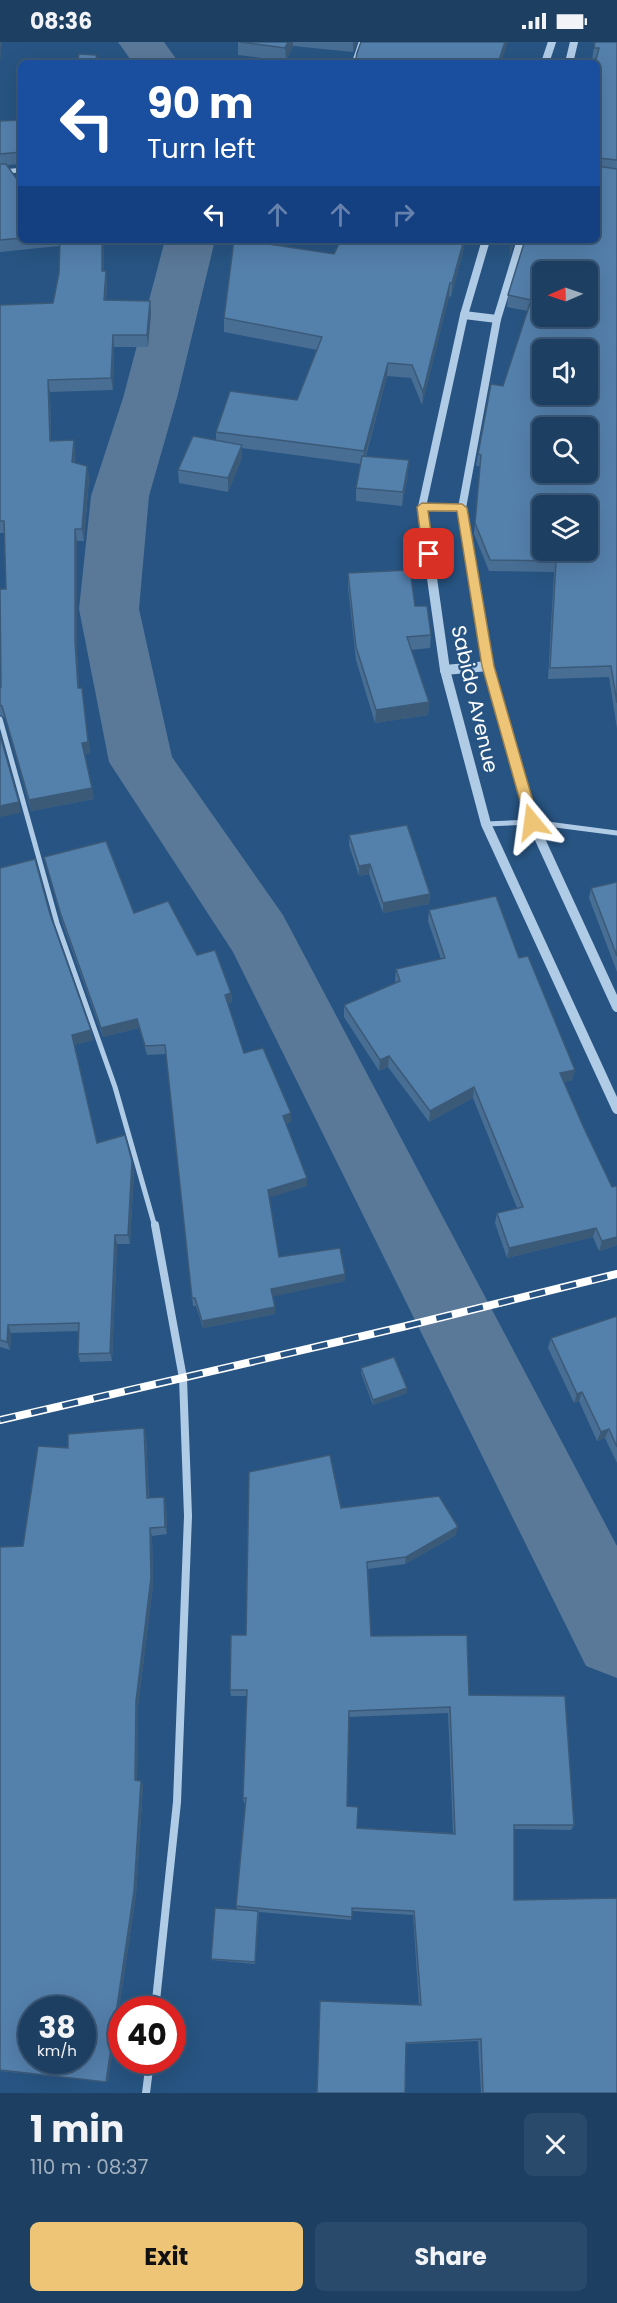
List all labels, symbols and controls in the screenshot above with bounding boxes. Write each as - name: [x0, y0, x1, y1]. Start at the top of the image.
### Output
- text: 08:36: [30, 6, 92, 37]
- text: 90 m: [147, 74, 254, 133]
- icon: left: [48, 84, 126, 162]
- text: Turn left: [147, 130, 256, 167]
- icon: left: [198, 198, 231, 231]
- icon: ahead: [261, 198, 294, 231]
- icon: ahead: [324, 198, 357, 231]
- icon: right: [387, 198, 420, 231]
- north arrow: [532, 261, 598, 327]
- map controls: [532, 261, 598, 561]
- button: sound: [532, 339, 598, 405]
- button: search: [532, 417, 598, 483]
- button: layers: [532, 495, 598, 561]
- pin: [403, 528, 454, 579]
- icon: arrive: [412, 537, 445, 570]
- street label: Sabido Avenue: [444, 623, 506, 775]
- position arrow: [500, 790, 564, 854]
- speed limit sign: 40: [108, 1996, 186, 2074]
- text: 38: [38, 2006, 76, 2049]
- text: km/h: [37, 2040, 77, 2061]
- text: 1 min: [30, 2104, 124, 2155]
- button: close: [524, 2113, 587, 2176]
- text: 110 m · 08:37: [30, 2153, 148, 2181]
- button: Exit: [30, 2222, 303, 2291]
- button: Share: [315, 2222, 587, 2291]

